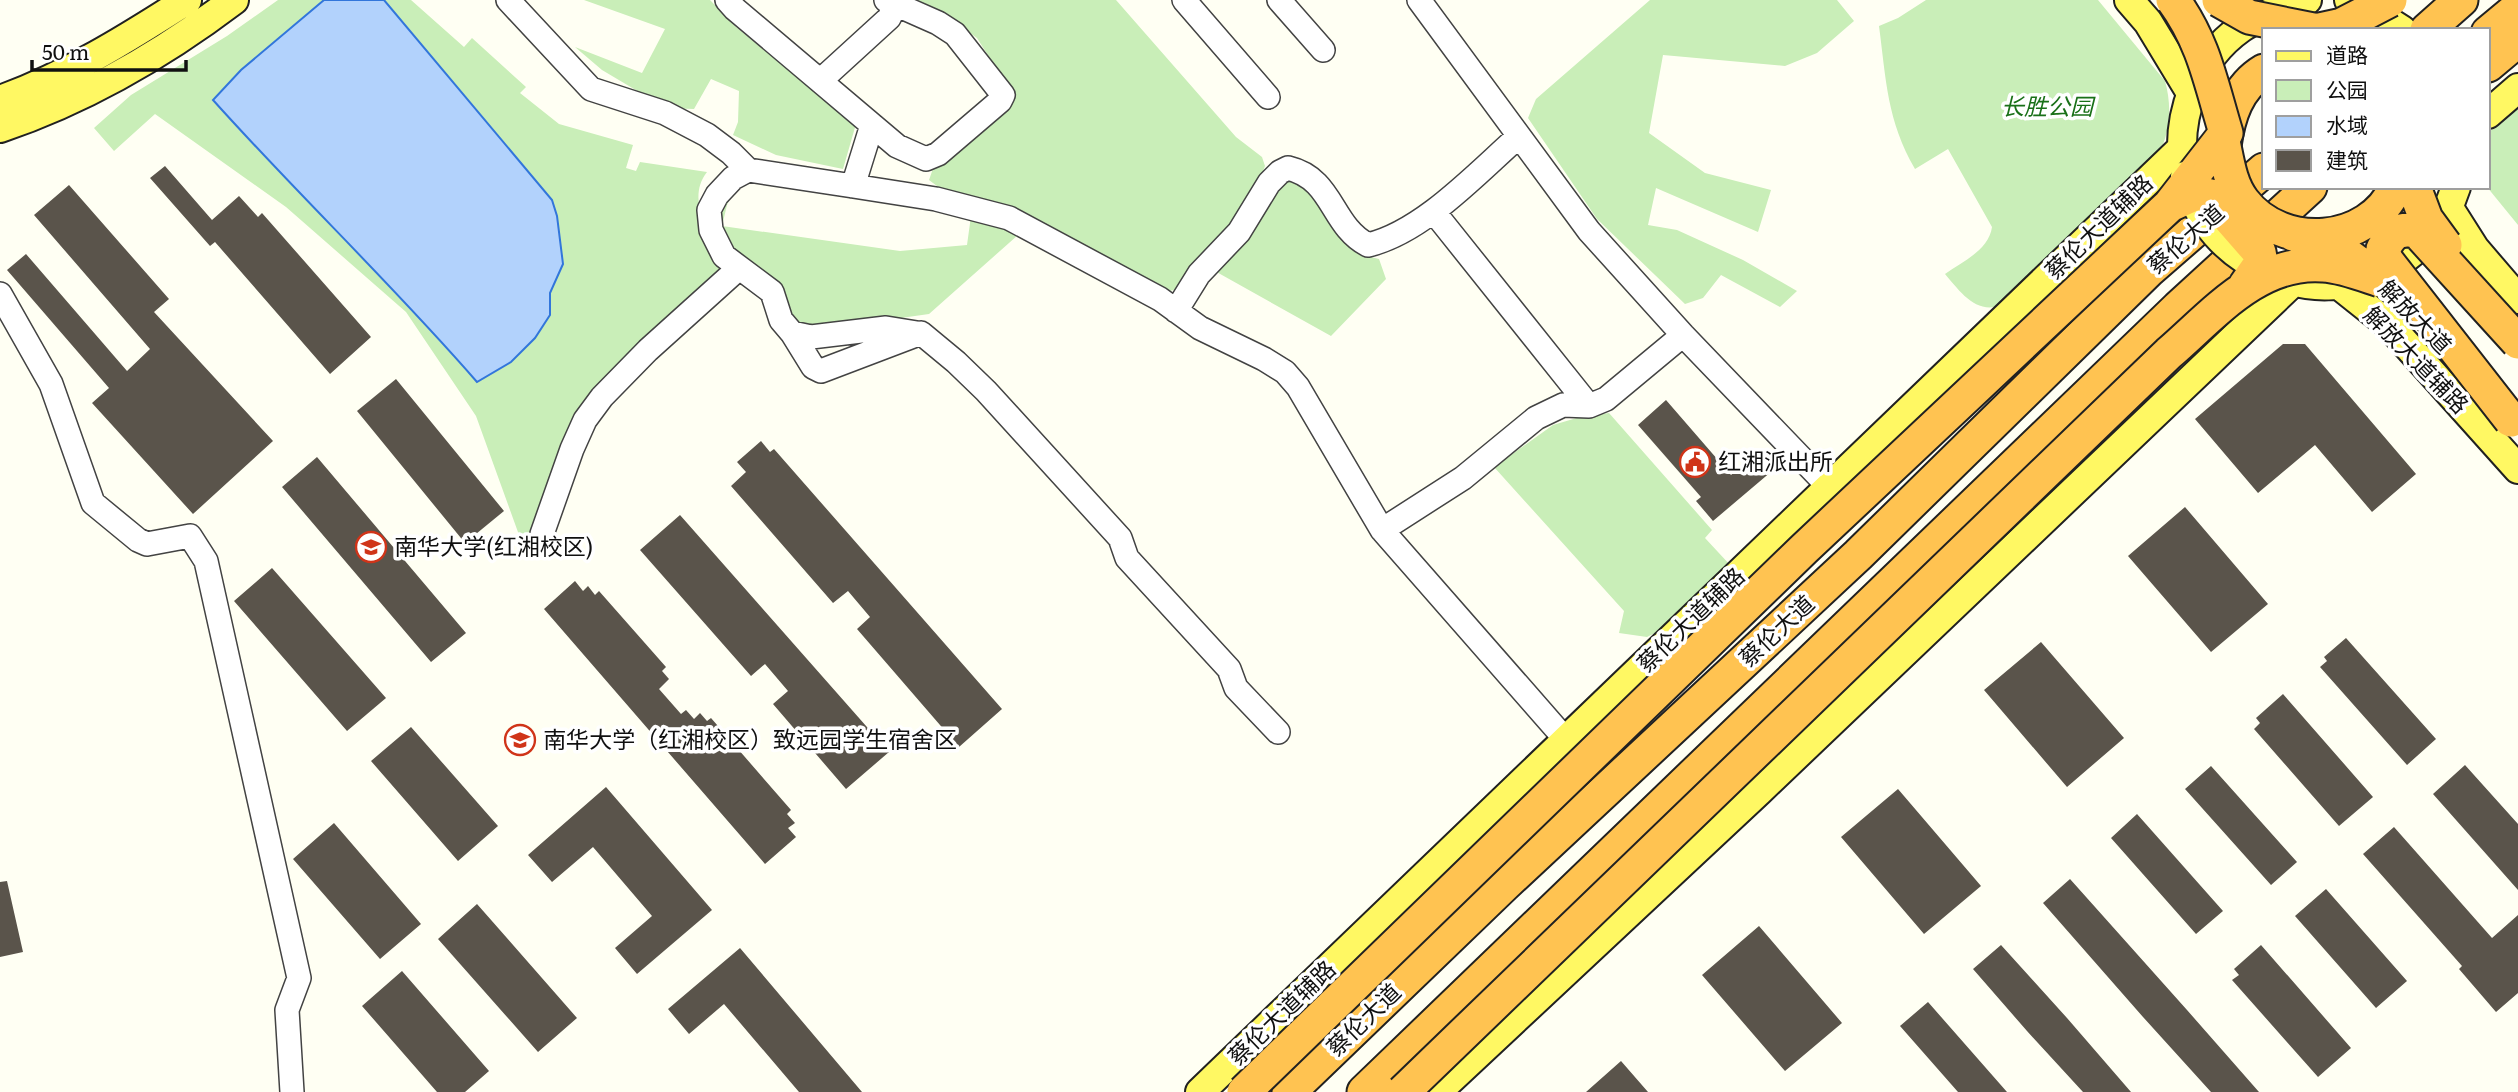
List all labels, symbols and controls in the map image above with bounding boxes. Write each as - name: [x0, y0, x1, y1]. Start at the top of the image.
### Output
- scale bar: [32, 28, 186, 72]
- legend: [2262, 28, 2490, 189]
- text: 50 m: [42, 35, 89, 66]
- text: 道路: [2326, 38, 2368, 69]
- text: 公园: [2326, 73, 2368, 104]
- park label: 长胜公园: [2001, 88, 2096, 122]
- text: 水域: [2326, 108, 2368, 139]
- text: 建筑: [2326, 143, 2368, 174]
- street label: 蔡伦大道辅路: [2036, 165, 2159, 286]
- street label: 蔡伦大道: [2139, 194, 2231, 280]
- street label: 解放大道: [2372, 271, 2461, 361]
- street label: 解放大道辅路: [2357, 297, 2478, 420]
- place label: 红湘派出所: [1718, 443, 1833, 477]
- public building icon: 红湘派出所: [1678, 445, 1712, 479]
- place label: 南华大学(红湘校区): [394, 528, 593, 562]
- school or university icon: 南华大学(红湘校区): [354, 530, 388, 564]
- street label: 蔡伦大道辅路: [1628, 558, 1751, 679]
- street label: 蔡伦大道: [1730, 586, 1821, 673]
- place label: 南华大学（红湘校区）致远园学生宿舍区: [543, 721, 957, 755]
- school or university icon: 南华大学（红湘校区）致远园学生宿舍区: [503, 723, 537, 757]
- street label: 蔡伦大道辅路: [1219, 951, 1342, 1072]
- street label: 蔡伦大道: [1318, 974, 1408, 1063]

